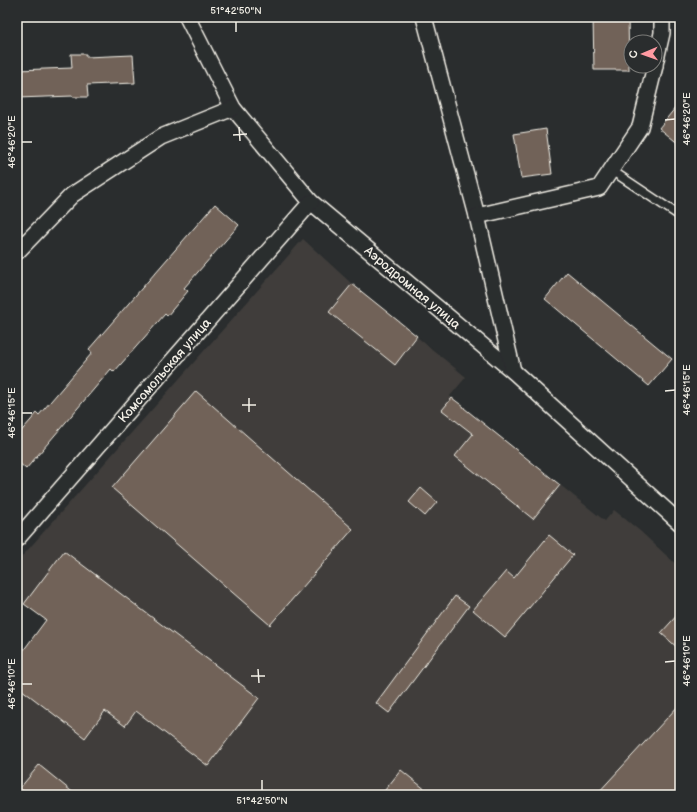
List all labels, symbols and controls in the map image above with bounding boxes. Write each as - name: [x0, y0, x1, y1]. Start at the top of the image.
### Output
- text: 51°42'50"N: [210, 5, 262, 17]
- north arrow: [623, 34, 663, 74]
- text: С: [627, 50, 640, 58]
- text: 46°46'20"E: [681, 92, 693, 146]
- text: 46°46'20"E: [6, 115, 18, 169]
- street label: Аэродромная улица: [360, 242, 464, 333]
- street label: Комсомольская улица: [115, 315, 215, 426]
- text: 46°46'15"E: [681, 364, 693, 416]
- text: 46°46'15"E: [6, 387, 18, 439]
- text: 46°46'10"E: [681, 635, 693, 687]
- text: 46°46'10"E: [6, 658, 18, 710]
- text: 51°42'50"N: [236, 795, 288, 807]

